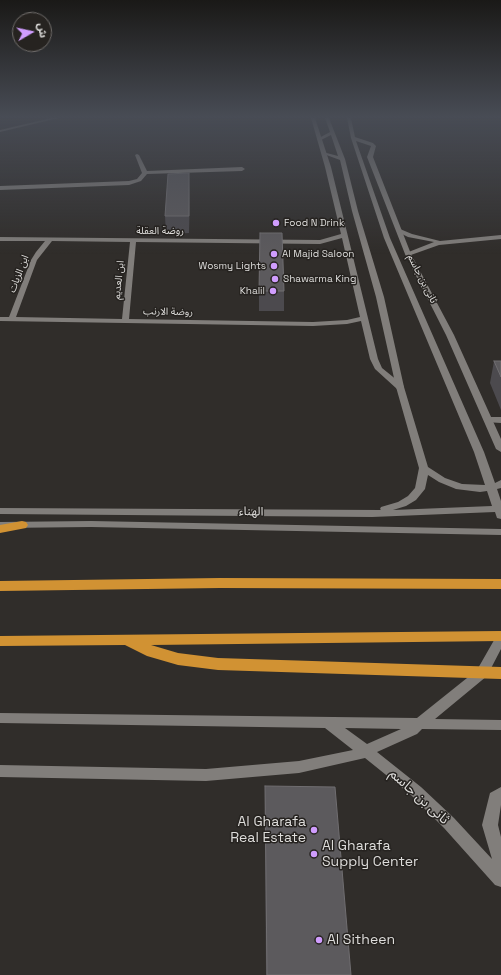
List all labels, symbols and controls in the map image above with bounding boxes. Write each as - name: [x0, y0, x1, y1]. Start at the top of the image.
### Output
- north arrow: [12, 12, 52, 52]
- text: ش: [35, 22, 51, 39]
- place label: Food N Drink: [284, 217, 344, 229]
- marker: Food N Drink: [271, 218, 281, 228]
- street label: روضة العقلة: [136, 225, 184, 237]
- place label: Al Majid Saloon: [282, 248, 354, 260]
- marker: Al Majid Saloon: [269, 249, 279, 259]
- street label: ابن الزيات: [6, 253, 32, 295]
- street label: ثانى بن جاسم: [405, 253, 439, 305]
- street label: ابن العديم: [111, 260, 127, 300]
- place label: Wosmy Lights: [199, 260, 266, 272]
- marker: Wosmy Lights: [269, 261, 279, 271]
- place label: Shawarma King: [283, 273, 356, 285]
- marker: Shawarma King: [270, 274, 280, 284]
- place label: Khalil: [240, 285, 265, 297]
- marker: Khalil: [268, 286, 278, 296]
- street label: روضة الارنب: [143, 306, 193, 318]
- street label: الهناء: [239, 505, 263, 519]
- street label: ثانى بن جاسم: [386, 766, 452, 828]
- place label: Al Gharafa Real Estate: [230, 814, 306, 846]
- marker: Al Gharafa Real Estate: [309, 825, 319, 835]
- place label: Al Gharafa Supply Center: [322, 838, 418, 870]
- marker: Al Gharafa Supply Center: [309, 849, 319, 859]
- place label: Al Sitheen: [327, 932, 395, 948]
- marker: Al Sitheen: [314, 935, 324, 945]

